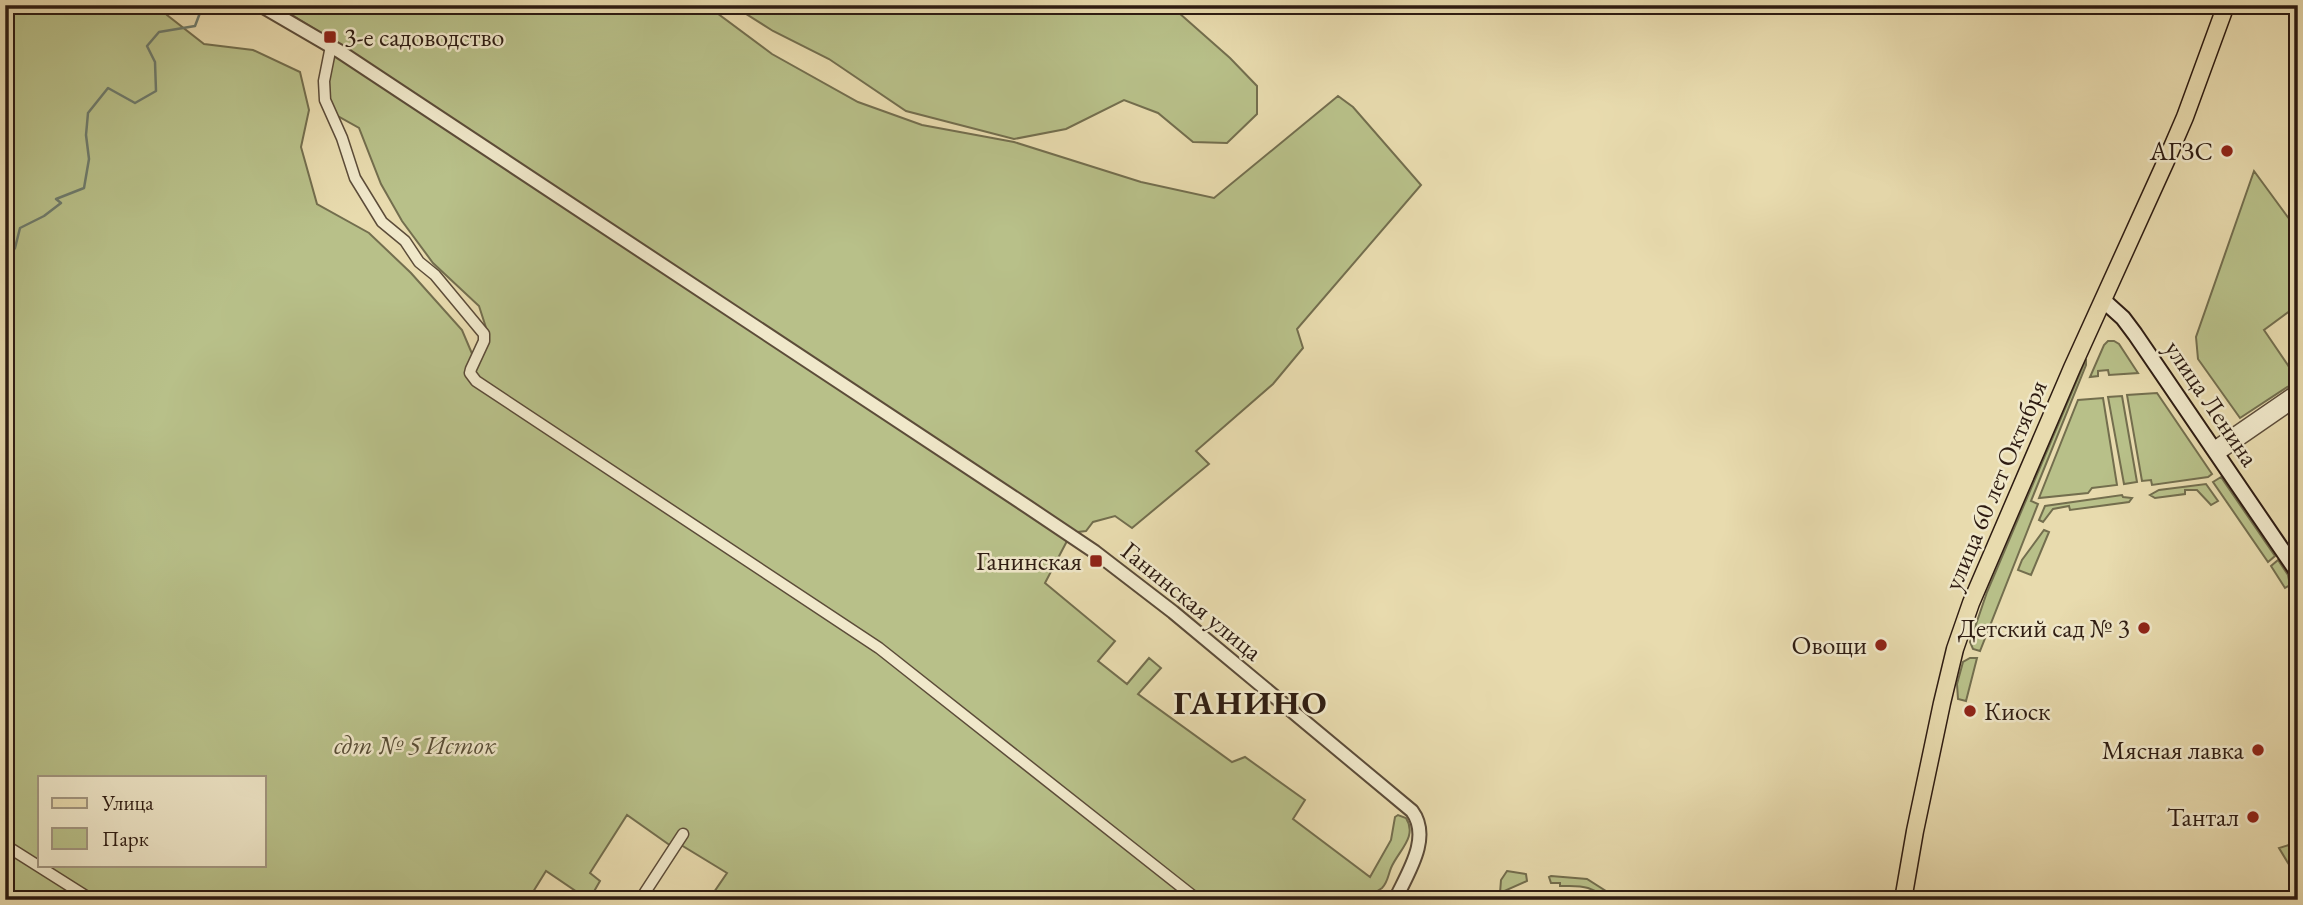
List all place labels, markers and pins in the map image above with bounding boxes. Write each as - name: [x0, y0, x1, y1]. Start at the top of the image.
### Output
- place label: 3-е садоводство: [344, 20, 504, 54]
- marker: 3-е садоводство: [322, 29, 338, 45]
- place label: АГЗС: [2149, 134, 2213, 168]
- marker: АГЗС: [2219, 143, 2235, 159]
- place label: Ганинская: [976, 544, 1082, 578]
- marker: Ганинская: [1088, 553, 1104, 569]
- place label: Детский сад № 3: [1958, 611, 2130, 645]
- marker: Детский сад № 3: [2136, 620, 2152, 636]
- place label: Овощи: [1792, 628, 1867, 662]
- marker: Овощи: [1873, 637, 1889, 653]
- place label: Киоск: [1984, 694, 2051, 728]
- marker: Киоск: [1962, 703, 1978, 719]
- place label: Мясная лавка: [2102, 733, 2245, 767]
- marker: Мясная лавка: [2250, 742, 2266, 758]
- place label: Тантал: [2167, 800, 2239, 834]
- marker: Тантал: [2245, 809, 2261, 825]

